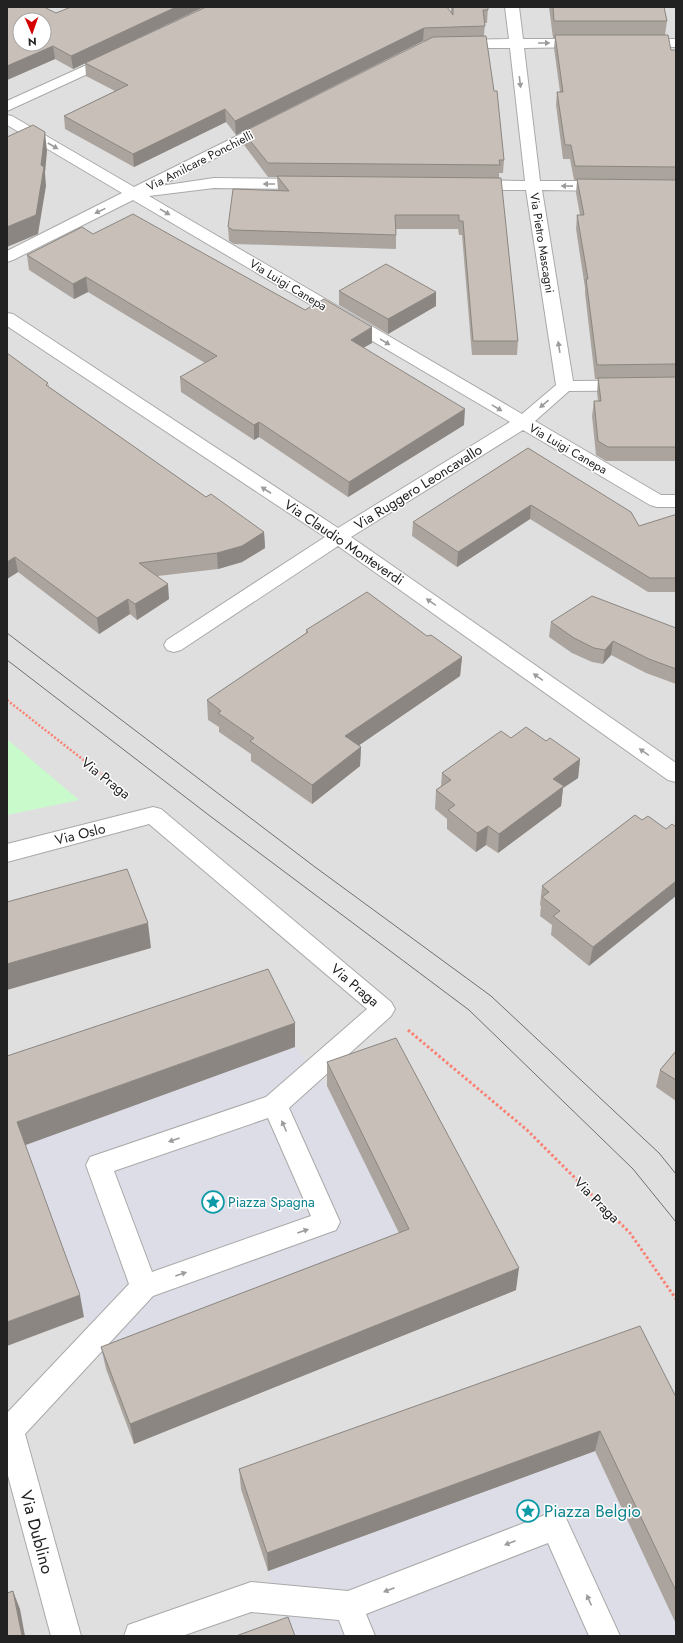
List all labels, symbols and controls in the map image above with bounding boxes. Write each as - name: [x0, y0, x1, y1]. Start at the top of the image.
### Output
- north arrow: [12, 12, 52, 52]
- text: N: [28, 34, 37, 50]
- one-way arrow: [538, 40, 551, 46]
- one-way arrow: [517, 75, 524, 88]
- street label: Via Amilcare Ponchielli: [143, 126, 257, 196]
- one-way arrow: [47, 143, 59, 150]
- one-way arrow: [262, 181, 275, 187]
- one-way arrow: [560, 183, 573, 189]
- street label: Via Pietro Mascagni: [525, 192, 559, 294]
- one-way arrow: [94, 208, 105, 215]
- one-way arrow: [160, 208, 170, 216]
- street label: Via Luigi Canepa: [246, 255, 330, 315]
- one-way arrow: [380, 338, 390, 346]
- one-way arrow: [556, 341, 562, 353]
- one-way arrow: [538, 400, 549, 409]
- one-way arrow: [492, 404, 502, 412]
- street label: Via Luigi Canepa: [526, 419, 611, 479]
- street label: Via Ruggero Leoncavallo: [350, 439, 486, 535]
- one-way arrow: [260, 486, 272, 493]
- street label: Via Claudio Monteverdi: [280, 494, 408, 590]
- one-way arrow: [426, 598, 437, 606]
- one-way arrow: [532, 673, 543, 681]
- one-way arrow: [639, 748, 649, 756]
- street label: Via Praga: [77, 752, 135, 804]
- street label: Via Oslo: [53, 818, 108, 850]
- street label: Via Praga: [327, 959, 383, 1011]
- one-way arrow: [281, 1121, 287, 1132]
- one-way arrow: [167, 1137, 179, 1143]
- street label: Via Praga: [570, 1173, 624, 1227]
- place icon: Piazza Spagna: [200, 1189, 226, 1215]
- place label: Piazza Spagna: [228, 1192, 315, 1212]
- one-way arrow: [297, 1227, 309, 1233]
- one-way arrow: [175, 1271, 187, 1277]
- street label: Via Dublino: [14, 1488, 60, 1576]
- place icon: Piazza Belgio: [515, 1498, 541, 1524]
- place label: Piazza Belgio: [544, 1499, 641, 1523]
- one-way arrow: [504, 1541, 516, 1547]
- one-way arrow: [383, 1588, 395, 1594]
- one-way arrow: [586, 1595, 592, 1606]

